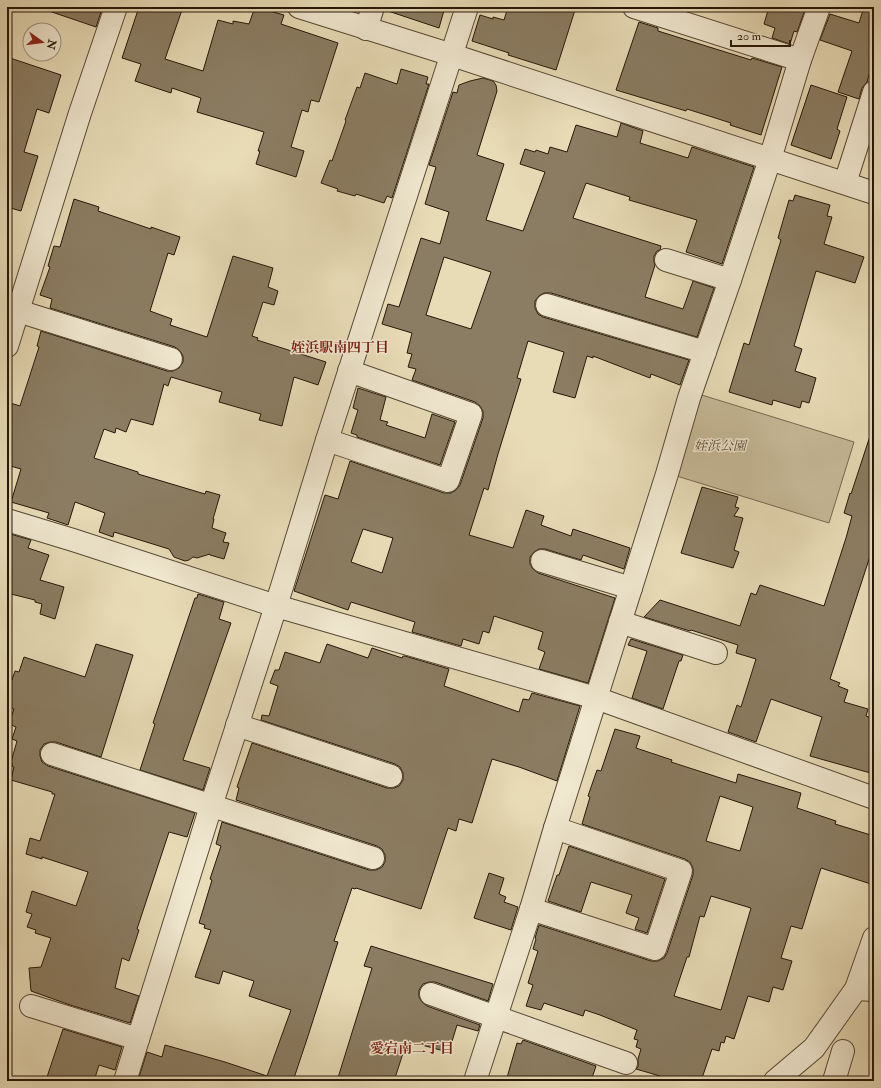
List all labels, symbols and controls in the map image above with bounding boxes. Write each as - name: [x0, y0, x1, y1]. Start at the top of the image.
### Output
- north arrow: [22, 22, 62, 62]
- scale bar: [731, 22, 790, 48]
- text: 20 m: [737, 29, 762, 44]
- text: N: [43, 37, 59, 52]
- district label: 姪浜駅南四丁目: [291, 339, 389, 356]
- park label: 姪浜公園: [694, 438, 748, 454]
- district label: 愛宕南二丁目: [370, 1040, 454, 1057]

